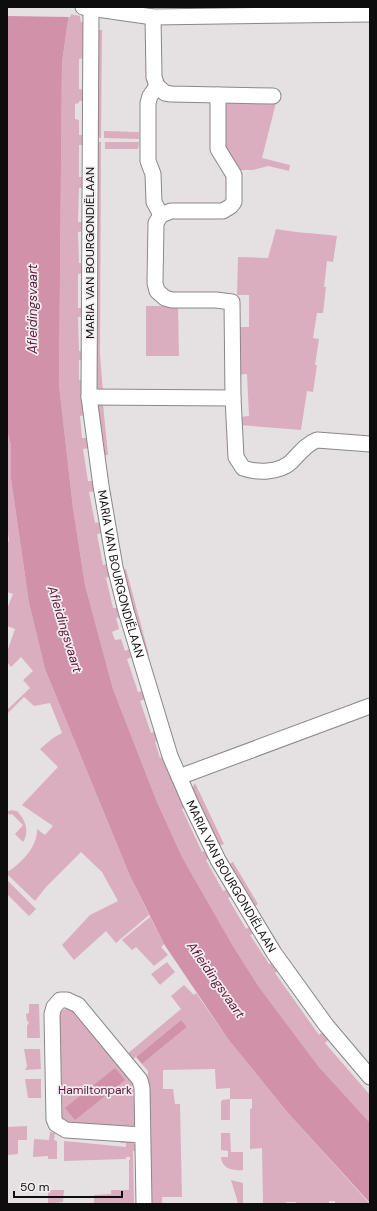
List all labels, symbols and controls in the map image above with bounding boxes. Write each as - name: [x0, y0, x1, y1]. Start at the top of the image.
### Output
- street label: MARIA VAN BOURGONDIËLAAN: [82, 167, 98, 339]
- water label: Afleidingsvaart: [24, 263, 41, 355]
- street label: MARIA VAN BOURGONDIËLAAN: [94, 489, 148, 660]
- water label: Afleidingsvaart: [43, 583, 87, 675]
- street label: MARIA VAN BOURGONDIËLAAN: [182, 797, 280, 955]
- water label: Afleidingsvaart: [183, 938, 249, 1022]
- park label: Hamiltonpark: [58, 1082, 132, 1098]
- scale bar: [14, 1173, 122, 1199]
- text: 50 m: [20, 1179, 49, 1195]

